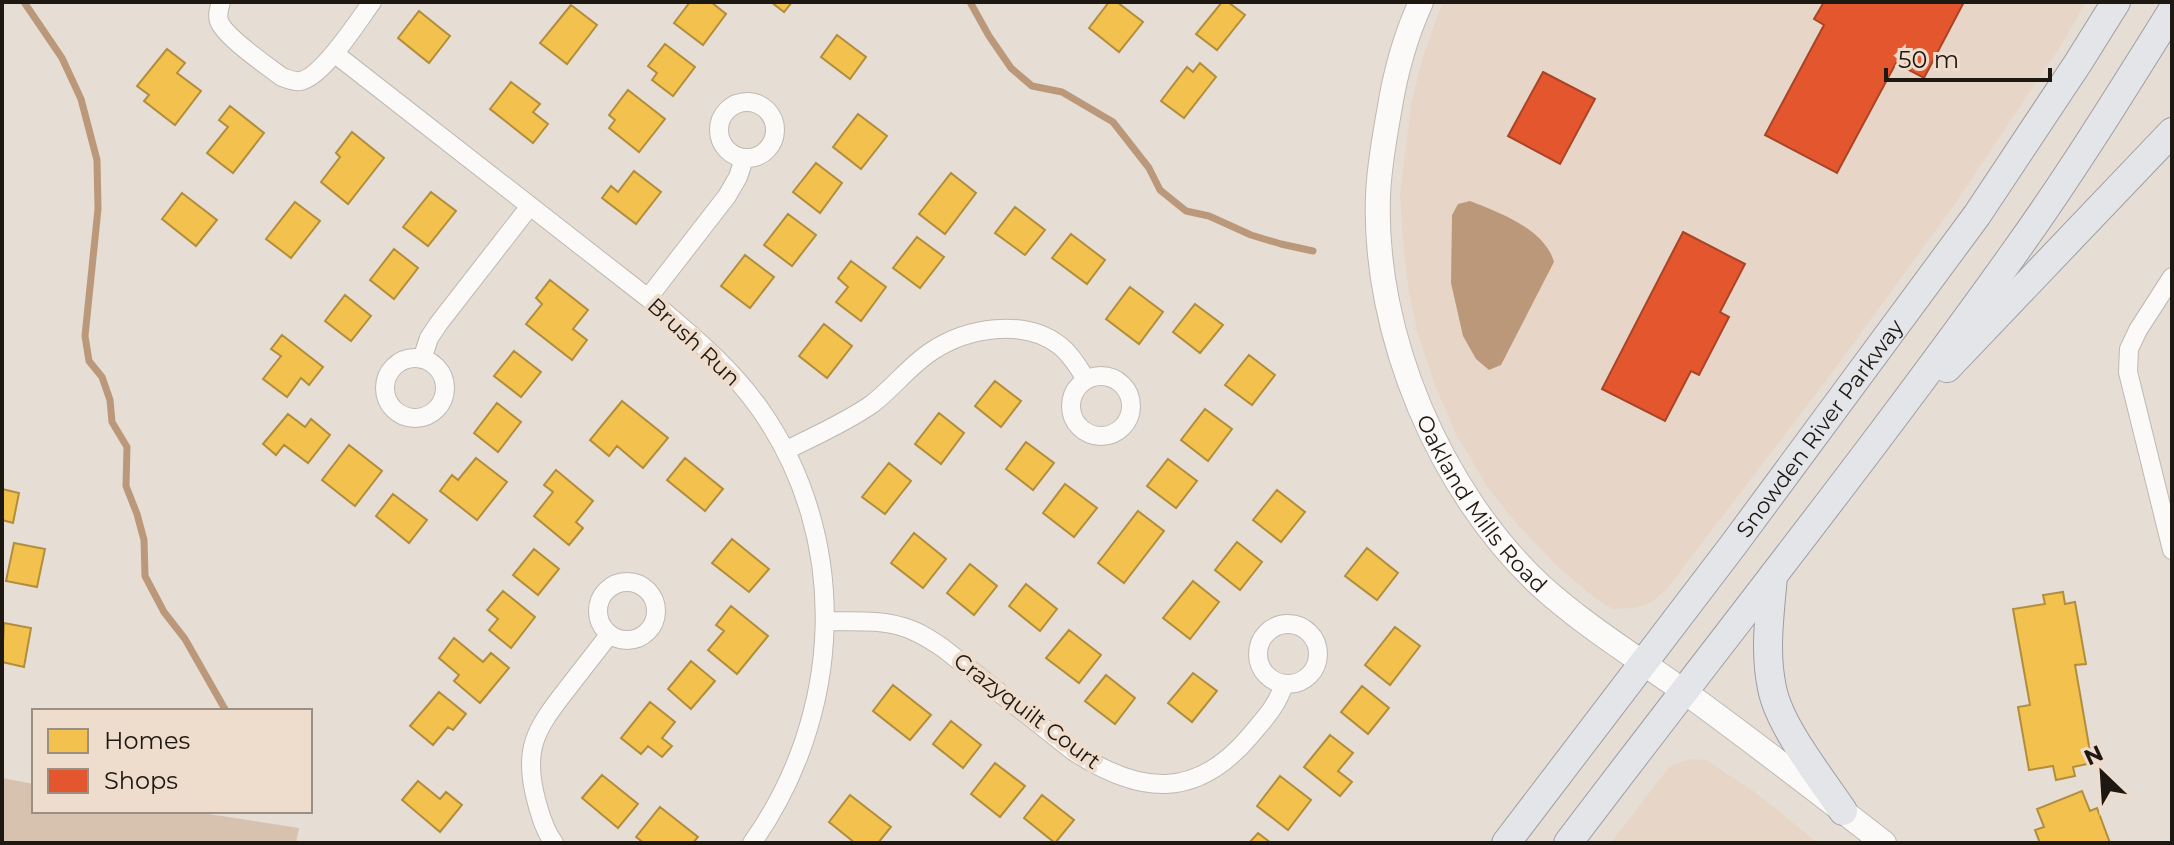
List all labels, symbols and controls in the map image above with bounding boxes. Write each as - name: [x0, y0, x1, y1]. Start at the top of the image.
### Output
- scale bar: [1886, 32, 2050, 82]
- text: 50 m: [1898, 45, 1959, 74]
- street label: Brush Run: [642, 292, 746, 392]
- street label: Snowden River Parkway: [1730, 314, 1909, 542]
- street label: Oakland Mills Road: [1411, 410, 1553, 598]
- street label: Crazyquilt Court: [948, 647, 1106, 775]
- legend: [32, 709, 312, 813]
- text: Homes: [104, 726, 190, 755]
- north arrow: [2062, 733, 2142, 813]
- text: N: [2080, 739, 2108, 771]
- text: Shops: [104, 766, 178, 795]

